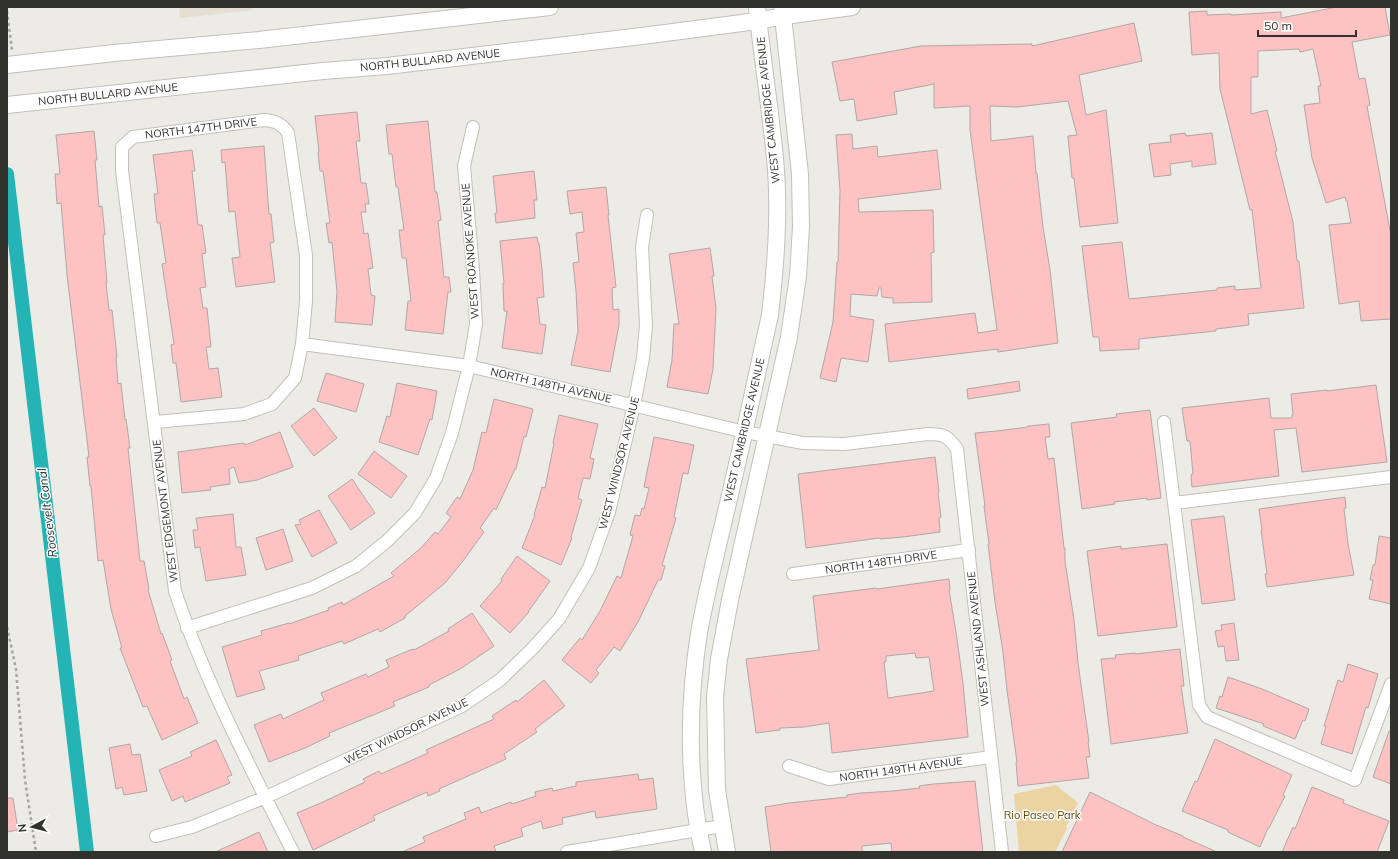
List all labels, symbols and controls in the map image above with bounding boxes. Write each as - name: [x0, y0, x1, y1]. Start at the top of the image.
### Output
- scale bar: [1258, 12, 1356, 38]
- text: 50 m: [1264, 18, 1292, 33]
- street label: WEST CAMBRIDGE AVENUE: [753, 36, 783, 184]
- street label: NORTH BULLARD AVENUE: [359, 46, 501, 74]
- street label: NORTH BULLARD AVENUE: [37, 80, 179, 108]
- street label: NORTH 147TH DRIVE: [144, 114, 258, 142]
- street label: WEST ROANOKE AVENUE: [458, 183, 482, 319]
- street label: WEST CAMBRIDGE AVENUE: [721, 357, 767, 503]
- street label: NORTH 148TH AVENUE: [489, 364, 613, 406]
- street label: WEST WINDSOR AVENUE: [596, 395, 642, 531]
- street label: WEST EDGEMONT AVENUE: [149, 439, 181, 583]
- water label: Roosevelt Canal: [34, 467, 60, 558]
- street label: NORTH 148TH DRIVE: [824, 547, 938, 577]
- street label: WEST ASHLAND AVENUE: [964, 571, 992, 707]
- street label: WEST WINDSOR AVENUE: [342, 695, 470, 767]
- street label: NORTH 149TH AVENUE: [839, 753, 963, 785]
- north arrow: [12, 807, 52, 847]
- park label: Rio Paseo Park: [1004, 808, 1081, 822]
- text: N: [15, 823, 30, 833]

